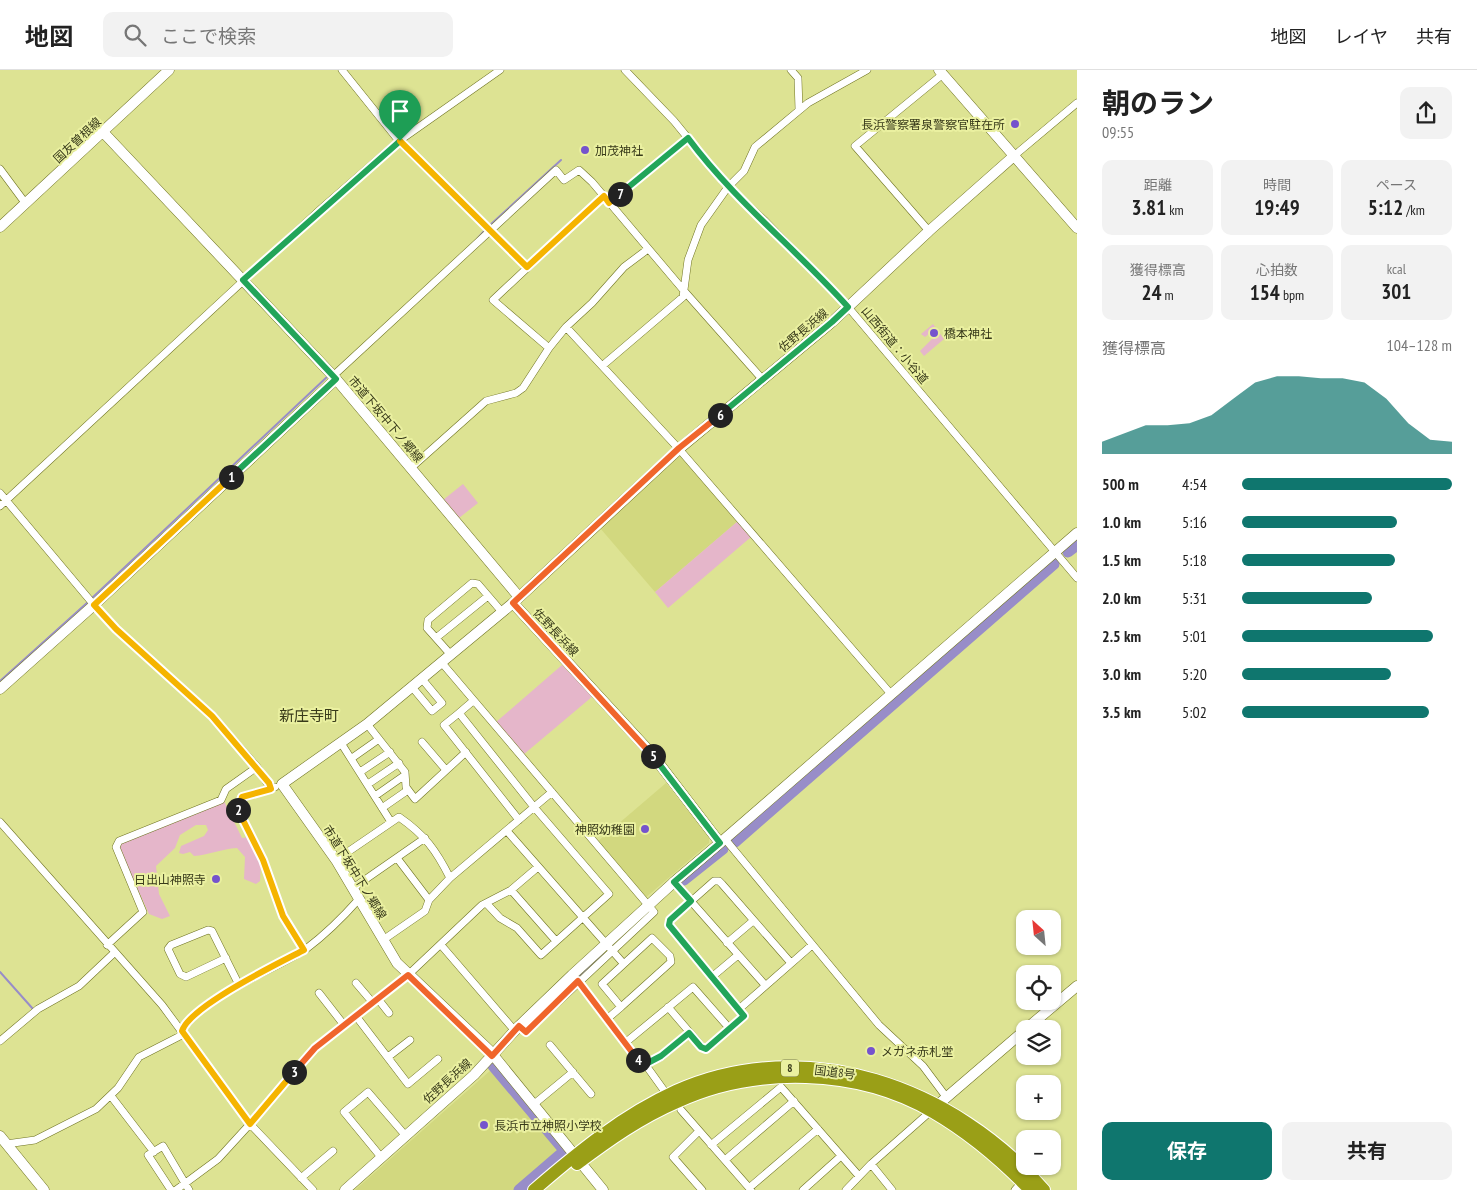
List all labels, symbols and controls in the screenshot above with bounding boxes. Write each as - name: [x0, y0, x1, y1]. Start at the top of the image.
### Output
- search box: [103, 12, 453, 57]
- text: 地図: [25, 21, 73, 52]
- icon: search: [121, 21, 149, 49]
- text: ここで検索: [161, 24, 256, 48]
- text: 地図: [1271, 25, 1307, 48]
- text: レイヤ: [1335, 25, 1388, 48]
- text: 共有: [1416, 25, 1452, 48]
- text: 朝のラン: [1102, 84, 1214, 121]
- button: share: [1400, 87, 1452, 139]
- pin: [379, 90, 421, 141]
- icon: arrive: [386, 97, 414, 125]
- street label: 国友曽根線: [50, 114, 104, 166]
- place label: 長浜警察署泉警察官駐在所: [861, 117, 1005, 132]
- marker: 長浜警察署泉警察官駐在所: [1009, 118, 1021, 130]
- text: 09:55: [1102, 122, 1134, 142]
- place label: 加茂神社: [595, 143, 643, 158]
- marker: 加茂神社: [579, 144, 591, 156]
- text: 距離: [1144, 176, 1172, 194]
- text: 時間: [1263, 176, 1291, 194]
- text: ペース: [1376, 176, 1417, 194]
- pin: 7: [608, 182, 632, 206]
- text: 7: [617, 185, 624, 203]
- text: 3.81: [1132, 194, 1166, 221]
- text: 19:49: [1254, 194, 1300, 221]
- text: 5:12: [1368, 194, 1403, 221]
- text: km: [1166, 201, 1184, 219]
- text: /km: [1403, 201, 1425, 219]
- text: kcal: [1387, 260, 1406, 278]
- text: 獲得標高: [1130, 261, 1186, 279]
- text: 心拍数: [1256, 261, 1298, 279]
- text: 301: [1381, 278, 1411, 305]
- text: 24: [1142, 279, 1162, 306]
- text: 154: [1250, 279, 1280, 306]
- text: m: [1162, 286, 1174, 304]
- text: bpm: [1280, 286, 1304, 304]
- street label: 山西街道：小谷道: [858, 303, 932, 387]
- street label: 佐野長浜線: [775, 305, 831, 355]
- place label: 橋本神社: [944, 326, 992, 341]
- marker: 橋本神社: [928, 327, 940, 339]
- text: 104–128 m: [1387, 335, 1452, 355]
- text: 獲得標高: [1102, 338, 1166, 358]
- street label: 市道下坂中下ノ郷線: [346, 373, 426, 465]
- pin: 6: [708, 402, 732, 428]
- text: 6: [717, 406, 724, 424]
- pin: 1: [218, 464, 244, 490]
- text: 1: [228, 468, 235, 486]
- text: 500 m: [1102, 474, 1139, 494]
- text: 4:54: [1182, 474, 1207, 494]
- text: 1.0 km: [1102, 512, 1141, 532]
- text: 5:16: [1182, 512, 1207, 532]
- text: 1.5 km: [1102, 550, 1141, 570]
- text: 5:18: [1182, 550, 1207, 570]
- text: 2.0 km: [1102, 588, 1141, 608]
- text: 5:31: [1182, 588, 1207, 608]
- street label: 佐野長浜線: [530, 605, 582, 659]
- text: 2.5 km: [1102, 626, 1141, 646]
- text: 5:01: [1182, 626, 1207, 646]
- text: 3.0 km: [1102, 664, 1141, 684]
- text: 5:20: [1182, 664, 1207, 684]
- text: 3.5 km: [1102, 702, 1141, 722]
- text: 5:02: [1182, 702, 1207, 722]
- district label: 新庄寺町: [279, 706, 339, 725]
- pin: 5: [640, 744, 666, 768]
- text: 5: [650, 747, 657, 765]
- pin: 2: [226, 798, 250, 822]
- text: 2: [235, 801, 242, 819]
- street label: 市道下坂中下ノ郷線: [320, 822, 390, 922]
- place label: 神照幼稚園: [575, 822, 635, 837]
- marker: 神照幼稚園: [639, 823, 651, 835]
- place label: 日出山神照寺: [134, 872, 206, 887]
- marker: 日出山神照寺: [210, 873, 222, 885]
- north arrow: [1016, 910, 1061, 955]
- map controls: [1016, 910, 1061, 1175]
- button: locate: [1016, 965, 1061, 1010]
- button: layers: [1016, 1020, 1061, 1065]
- place label: メガネ赤札堂: [881, 1044, 953, 1059]
- marker: メガネ赤札堂: [865, 1045, 877, 1057]
- pin: 4: [626, 1048, 650, 1072]
- text: 4: [635, 1051, 642, 1069]
- street label: 佐野長浜線: [420, 1055, 474, 1107]
- pin: 3: [282, 1060, 306, 1084]
- road number: 8: [781, 1060, 799, 1076]
- street label: 国道8号: [814, 1062, 856, 1082]
- text: 3: [291, 1063, 298, 1081]
- button: +: [1016, 1075, 1061, 1120]
- place label: 長浜市立神照小学校: [494, 1118, 602, 1133]
- marker: 長浜市立神照小学校: [478, 1119, 490, 1131]
- button: 保存: [1102, 1122, 1272, 1180]
- button: 共有: [1282, 1122, 1452, 1180]
- button: −: [1016, 1130, 1061, 1175]

